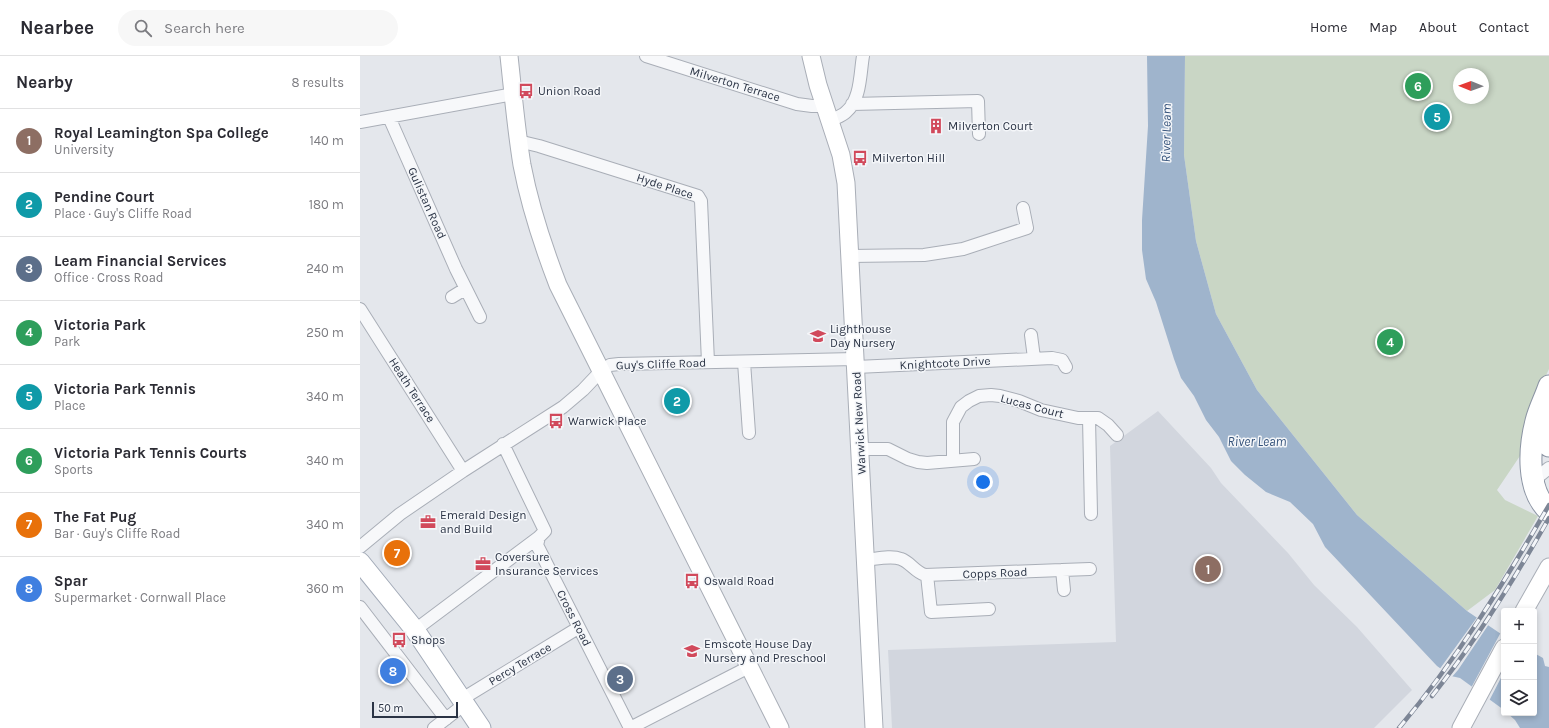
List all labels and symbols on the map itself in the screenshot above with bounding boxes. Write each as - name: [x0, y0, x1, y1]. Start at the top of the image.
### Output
- street label: Milverton Terrace: [688, 64, 782, 104]
- north arrow: [1453, 68, 1489, 104]
- pin: 6: [1405, 71, 1431, 101]
- bus stop icon: Union Road: [517, 82, 535, 100]
- place label: Union Road: [538, 84, 601, 98]
- pin: 5: [1424, 102, 1450, 132]
- water label: River Leam: [1158, 103, 1174, 163]
- building icon: Milverton Court: [927, 117, 945, 135]
- place label: Milverton Court: [948, 119, 1033, 133]
- bus stop icon: Milverton Hill: [851, 149, 869, 167]
- place label: Milverton Hill: [872, 151, 945, 165]
- street label: Gulistan Road: [405, 165, 449, 241]
- street label: Hyde Place: [635, 170, 695, 202]
- place label: Lighthouse Day Nursery: [830, 322, 896, 350]
- school or university icon: Lighthouse Day Nursery: [809, 327, 827, 345]
- pin: 4: [1377, 327, 1403, 357]
- street label: Knightcote Drive: [899, 354, 991, 372]
- street label: Heath Terrace: [386, 355, 438, 425]
- street label: Guy's Cliffe Road: [616, 355, 706, 373]
- street label: Warwick New Road: [849, 371, 869, 475]
- pin: 2: [664, 386, 690, 416]
- street label: Lucas Court: [999, 391, 1066, 421]
- bus stop icon: Warwick Place: [547, 412, 565, 430]
- place label: Warwick Place: [568, 414, 646, 428]
- water label: River Leam: [1228, 434, 1286, 449]
- your location: [973, 472, 993, 492]
- place label: Emerald Design and Build: [440, 508, 526, 536]
- office icon: Emerald Design and Build: [419, 513, 437, 531]
- pin: 7: [384, 538, 410, 568]
- place label: Coversure Insurance Services: [495, 550, 599, 578]
- pin: 1: [1195, 554, 1221, 584]
- office icon: Coversure Insurance Services: [474, 555, 492, 573]
- street label: Copps Road: [962, 565, 1028, 581]
- bus stop icon: Oswald Road: [683, 572, 701, 590]
- place label: Oswald Road: [704, 574, 774, 588]
- street label: Cross Road: [554, 587, 594, 649]
- bus stop icon: Shops: [390, 631, 408, 649]
- place label: Shops: [411, 633, 445, 647]
- place label: Emscote House Day Nursery and Preschool: [704, 637, 826, 665]
- street label: Percy Terrace: [486, 640, 554, 688]
- school or university icon: Emscote House Day Nursery and Preschool: [683, 642, 701, 660]
- pin: 8: [380, 656, 406, 686]
- pin: 3: [607, 664, 633, 694]
- scale bar: [372, 700, 458, 719]

